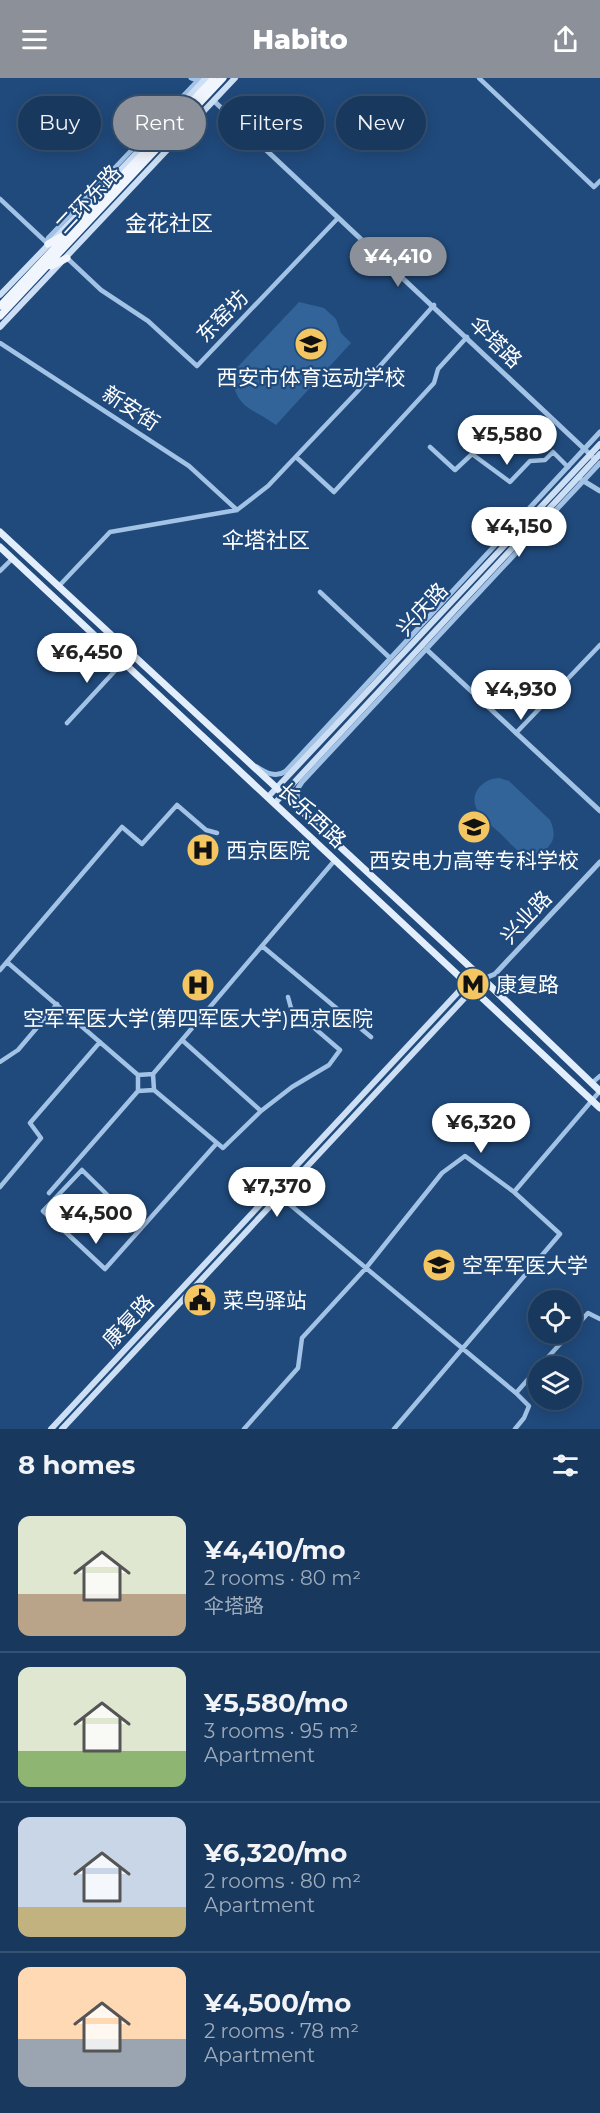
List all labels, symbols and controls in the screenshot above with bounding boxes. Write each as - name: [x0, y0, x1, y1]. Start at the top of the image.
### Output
- icon: menu: [18, 23, 51, 56]
- text: Habito: [252, 23, 348, 56]
- icon: share: [549, 23, 582, 56]
- chip: Buy: [18, 96, 101, 150]
- chip: Rent: [113, 96, 206, 150]
- chip: Filters: [218, 96, 324, 150]
- chip: New: [336, 96, 426, 150]
- street label: 二环东路: [50, 160, 126, 238]
- district label: 金花社区: [125, 210, 213, 237]
- pin: ¥4,410: [349, 237, 447, 288]
- text: ¥4,410: [364, 244, 432, 268]
- street label: 东窑坊: [191, 285, 253, 347]
- street label: 伞塔路: [465, 311, 527, 373]
- school or university icon: 西安市体育运动学校: [293, 326, 329, 362]
- place label: 西安市体育运动学校: [217, 365, 406, 390]
- street label: 新安街: [98, 380, 164, 436]
- pin: ¥5,580: [458, 415, 556, 466]
- text: ¥5,580: [472, 422, 542, 446]
- pin: ¥4,150: [470, 507, 568, 558]
- text: ¥4,150: [486, 514, 552, 538]
- district label: 伞塔社区: [222, 527, 310, 554]
- street label: 兴庆路: [391, 577, 453, 641]
- pin: ¥6,450: [38, 633, 136, 684]
- text: ¥6,450: [51, 640, 123, 664]
- pin: ¥4,930: [472, 670, 570, 721]
- text: ¥4,930: [485, 677, 557, 701]
- street label: 长乐西路: [273, 777, 351, 853]
- school or university icon: 西安电力高等专科学校: [456, 809, 492, 845]
- hospital icon: 西京医院: [185, 832, 221, 868]
- place label: 西京医院: [226, 838, 310, 863]
- place label: 西安电力高等专科学校: [369, 848, 579, 873]
- street label: 兴业路: [495, 885, 557, 949]
- metro station icon: 康复路: [455, 966, 491, 1002]
- hospital icon: 空军军医大学(第四军医大学)西京医院: [180, 967, 216, 1003]
- place label: 康复路: [496, 972, 559, 997]
- place label: 空军军医大学(第四军医大学)西京医院: [23, 1006, 373, 1031]
- pin: ¥6,320: [432, 1103, 530, 1154]
- text: ¥6,320: [446, 1110, 516, 1134]
- pin: ¥7,370: [228, 1167, 326, 1218]
- text: ¥7,370: [242, 1174, 312, 1198]
- pin: ¥4,500: [47, 1194, 145, 1245]
- text: ¥4,500: [60, 1201, 133, 1225]
- school or university icon: 空军军医大学: [421, 1247, 457, 1283]
- place label: 空军军医大学: [462, 1253, 588, 1278]
- public building icon: 菜鸟驿站: [182, 1282, 218, 1318]
- place label: 菜鸟驿站: [223, 1288, 307, 1313]
- street label: 康复路: [97, 1289, 159, 1353]
- map controls: [528, 1290, 582, 1410]
- button: locate: [528, 1290, 582, 1344]
- button: layers: [528, 1356, 582, 1410]
- text: 8 homes: [18, 1449, 135, 1481]
- icon: filters: [549, 1449, 582, 1482]
- text: ¥4,410/mo: [204, 1534, 346, 1566]
- icon: home: [66, 1540, 138, 1612]
- text: 2 rooms · 80 m²: [204, 1566, 361, 1590]
- text: 伞塔路: [204, 1594, 264, 1618]
- text: ¥5,580/mo: [204, 1687, 348, 1719]
- icon: home: [66, 1691, 138, 1763]
- text: 3 rooms · 95 m²: [204, 1719, 358, 1743]
- text: Apartment: [204, 1743, 315, 1767]
- text: ¥6,320/mo: [204, 1837, 347, 1869]
- icon: home: [66, 1841, 138, 1913]
- text: 2 rooms · 80 m²: [204, 1869, 361, 1893]
- text: Apartment: [204, 1893, 315, 1917]
- text: ¥4,500/mo: [204, 1987, 351, 2019]
- icon: home: [66, 1991, 138, 2063]
- text: 2 rooms · 78 m²: [204, 2019, 359, 2043]
- text: Apartment: [204, 2043, 315, 2067]

